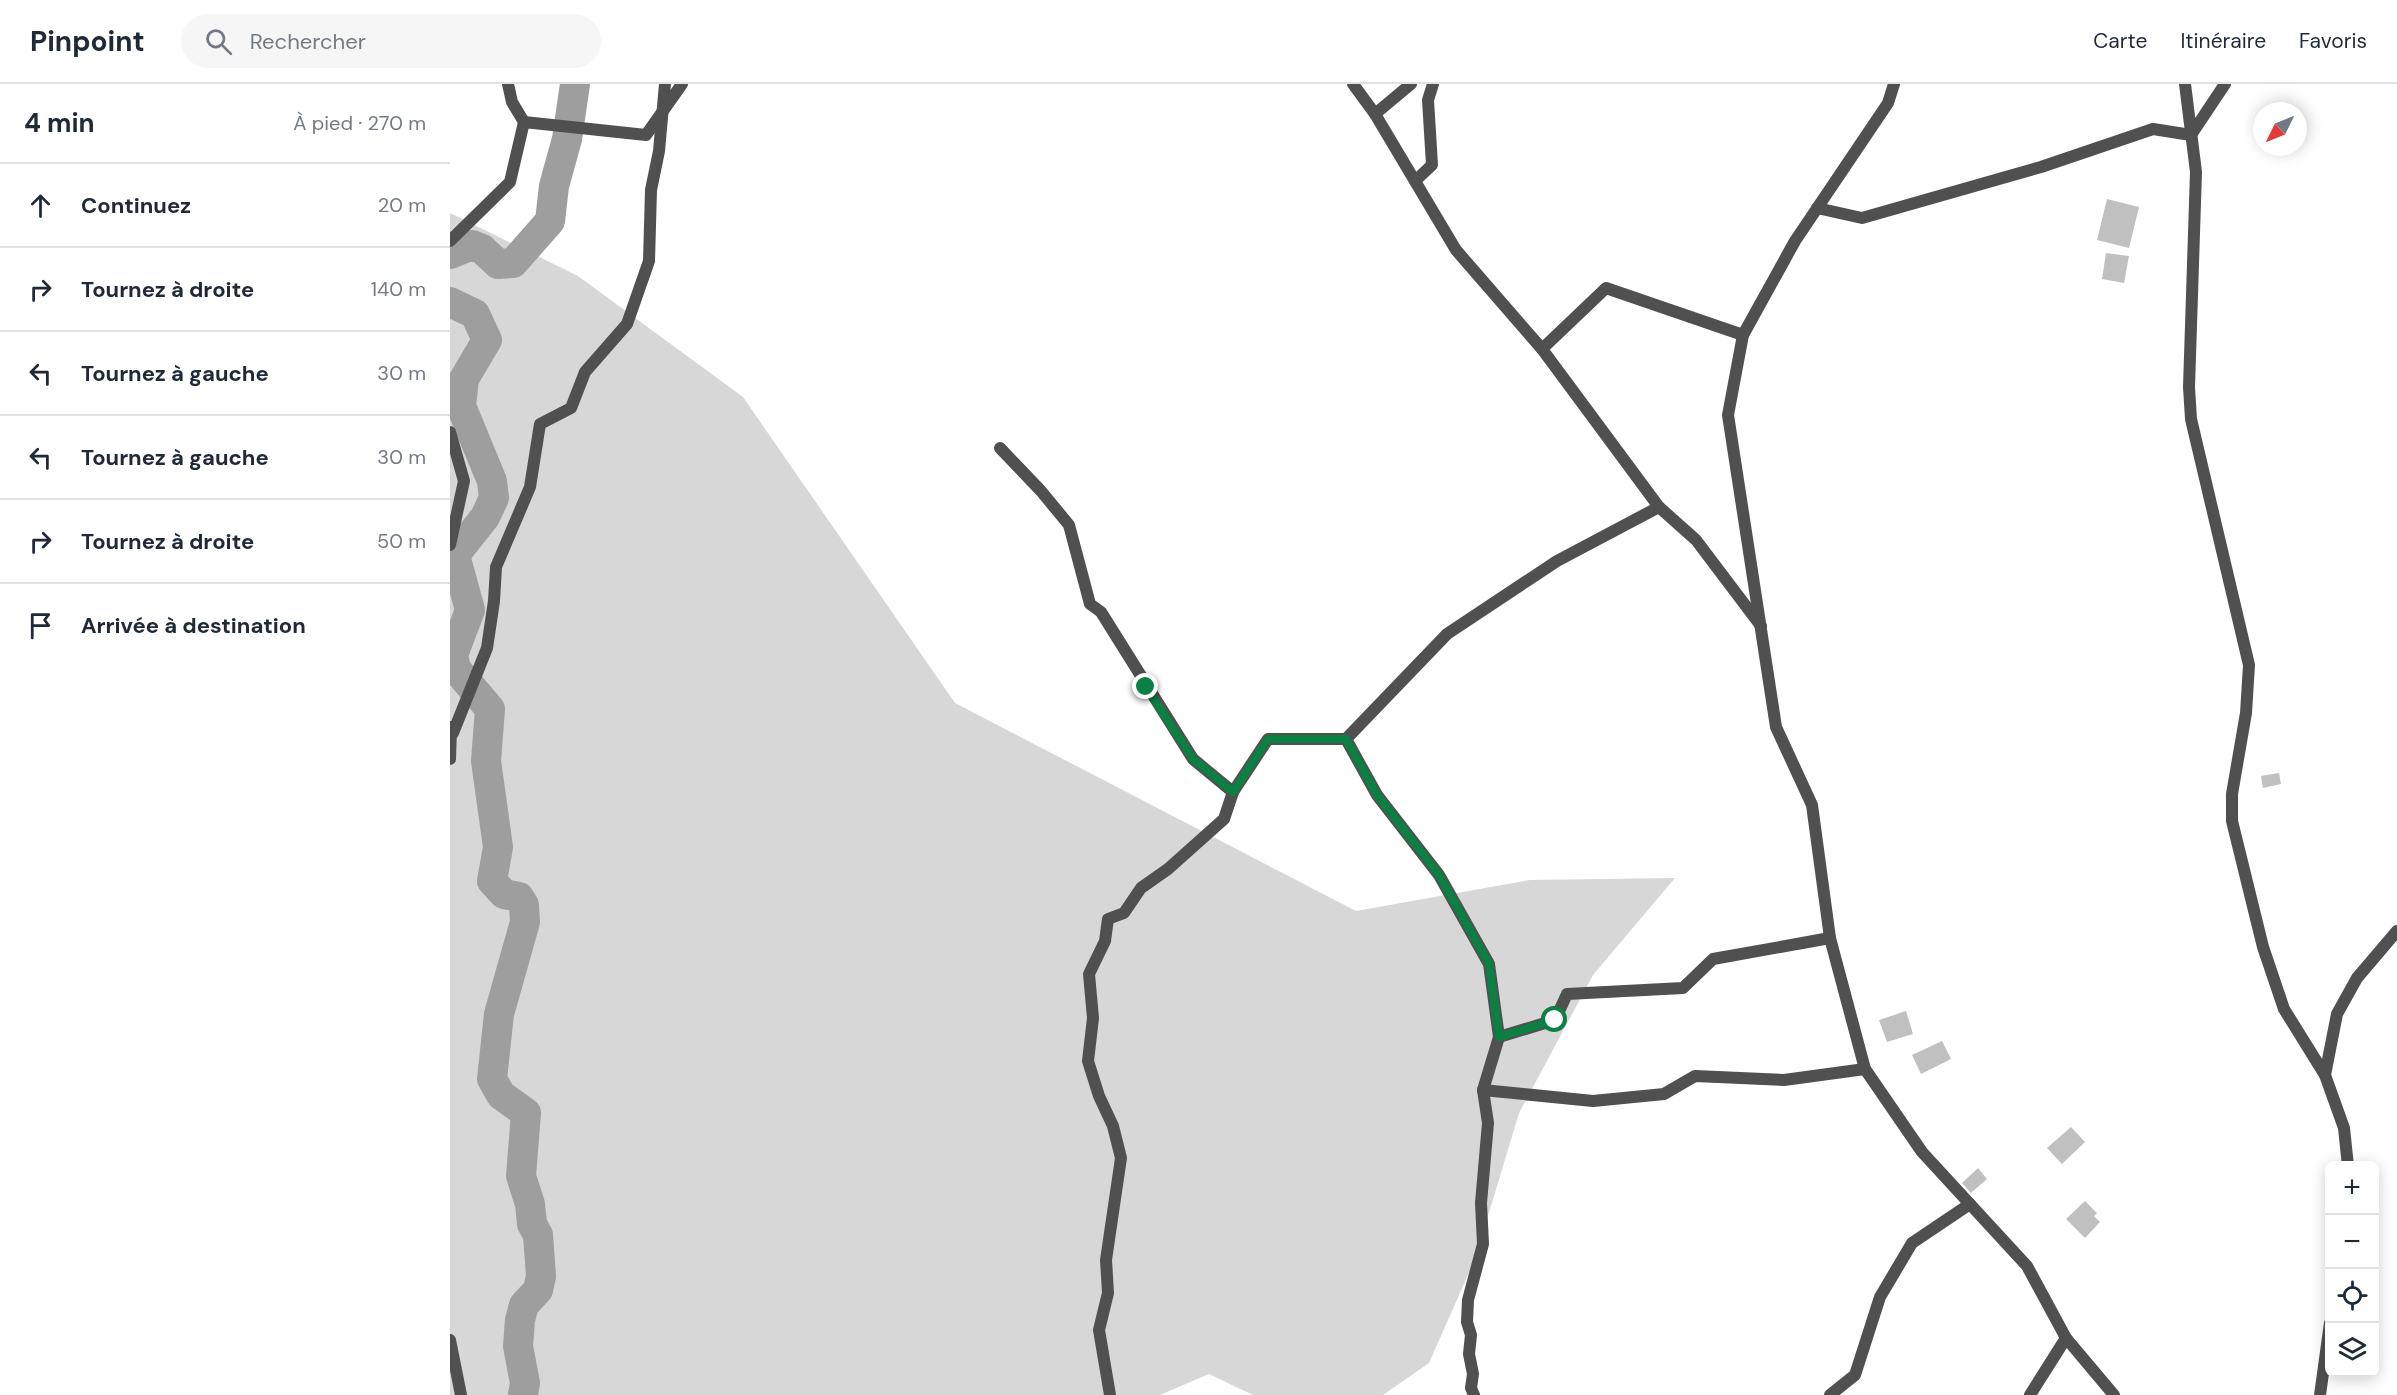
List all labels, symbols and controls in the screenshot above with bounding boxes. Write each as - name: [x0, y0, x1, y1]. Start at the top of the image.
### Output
- search box: [181, 14, 601, 68]
- text: Pinpoint: [30, 23, 145, 60]
- icon: search: [202, 25, 235, 58]
- text: Rechercher: [250, 27, 366, 56]
- text: Carte: [2093, 27, 2147, 55]
- text: Itinéraire: [2180, 27, 2266, 55]
- text: Favoris: [2299, 27, 2367, 55]
- north arrow: [2253, 102, 2307, 156]
- text: 4 min: [24, 106, 95, 140]
- text: À pied · 270 m: [293, 110, 426, 136]
- icon: ahead: [24, 189, 57, 222]
- text: Continuez: [81, 191, 191, 220]
- text: 20 m: [378, 192, 426, 218]
- icon: right: [24, 273, 57, 306]
- text: Tournez à droite: [81, 275, 254, 304]
- text: 140 m: [371, 276, 426, 302]
- icon: left: [24, 357, 57, 390]
- text: Tournez à gauche: [81, 359, 269, 388]
- text: 30 m: [377, 360, 426, 386]
- icon: left: [24, 441, 57, 474]
- text: Tournez à gauche: [81, 443, 269, 472]
- text: 30 m: [377, 444, 426, 470]
- icon: right: [24, 525, 57, 558]
- text: Tournez à droite: [81, 527, 254, 556]
- text: 50 m: [377, 528, 426, 554]
- icon: arrive: [24, 609, 57, 642]
- text: Arrivée à destination: [81, 611, 306, 640]
- route end: [1132, 673, 1158, 699]
- route start: [1541, 1006, 1567, 1032]
- map controls: [2325, 1161, 2379, 1377]
- button: +: [2325, 1161, 2379, 1215]
- button: −: [2325, 1215, 2379, 1269]
- button: locate: [2325, 1269, 2379, 1323]
- button: layers: [2325, 1323, 2379, 1377]

